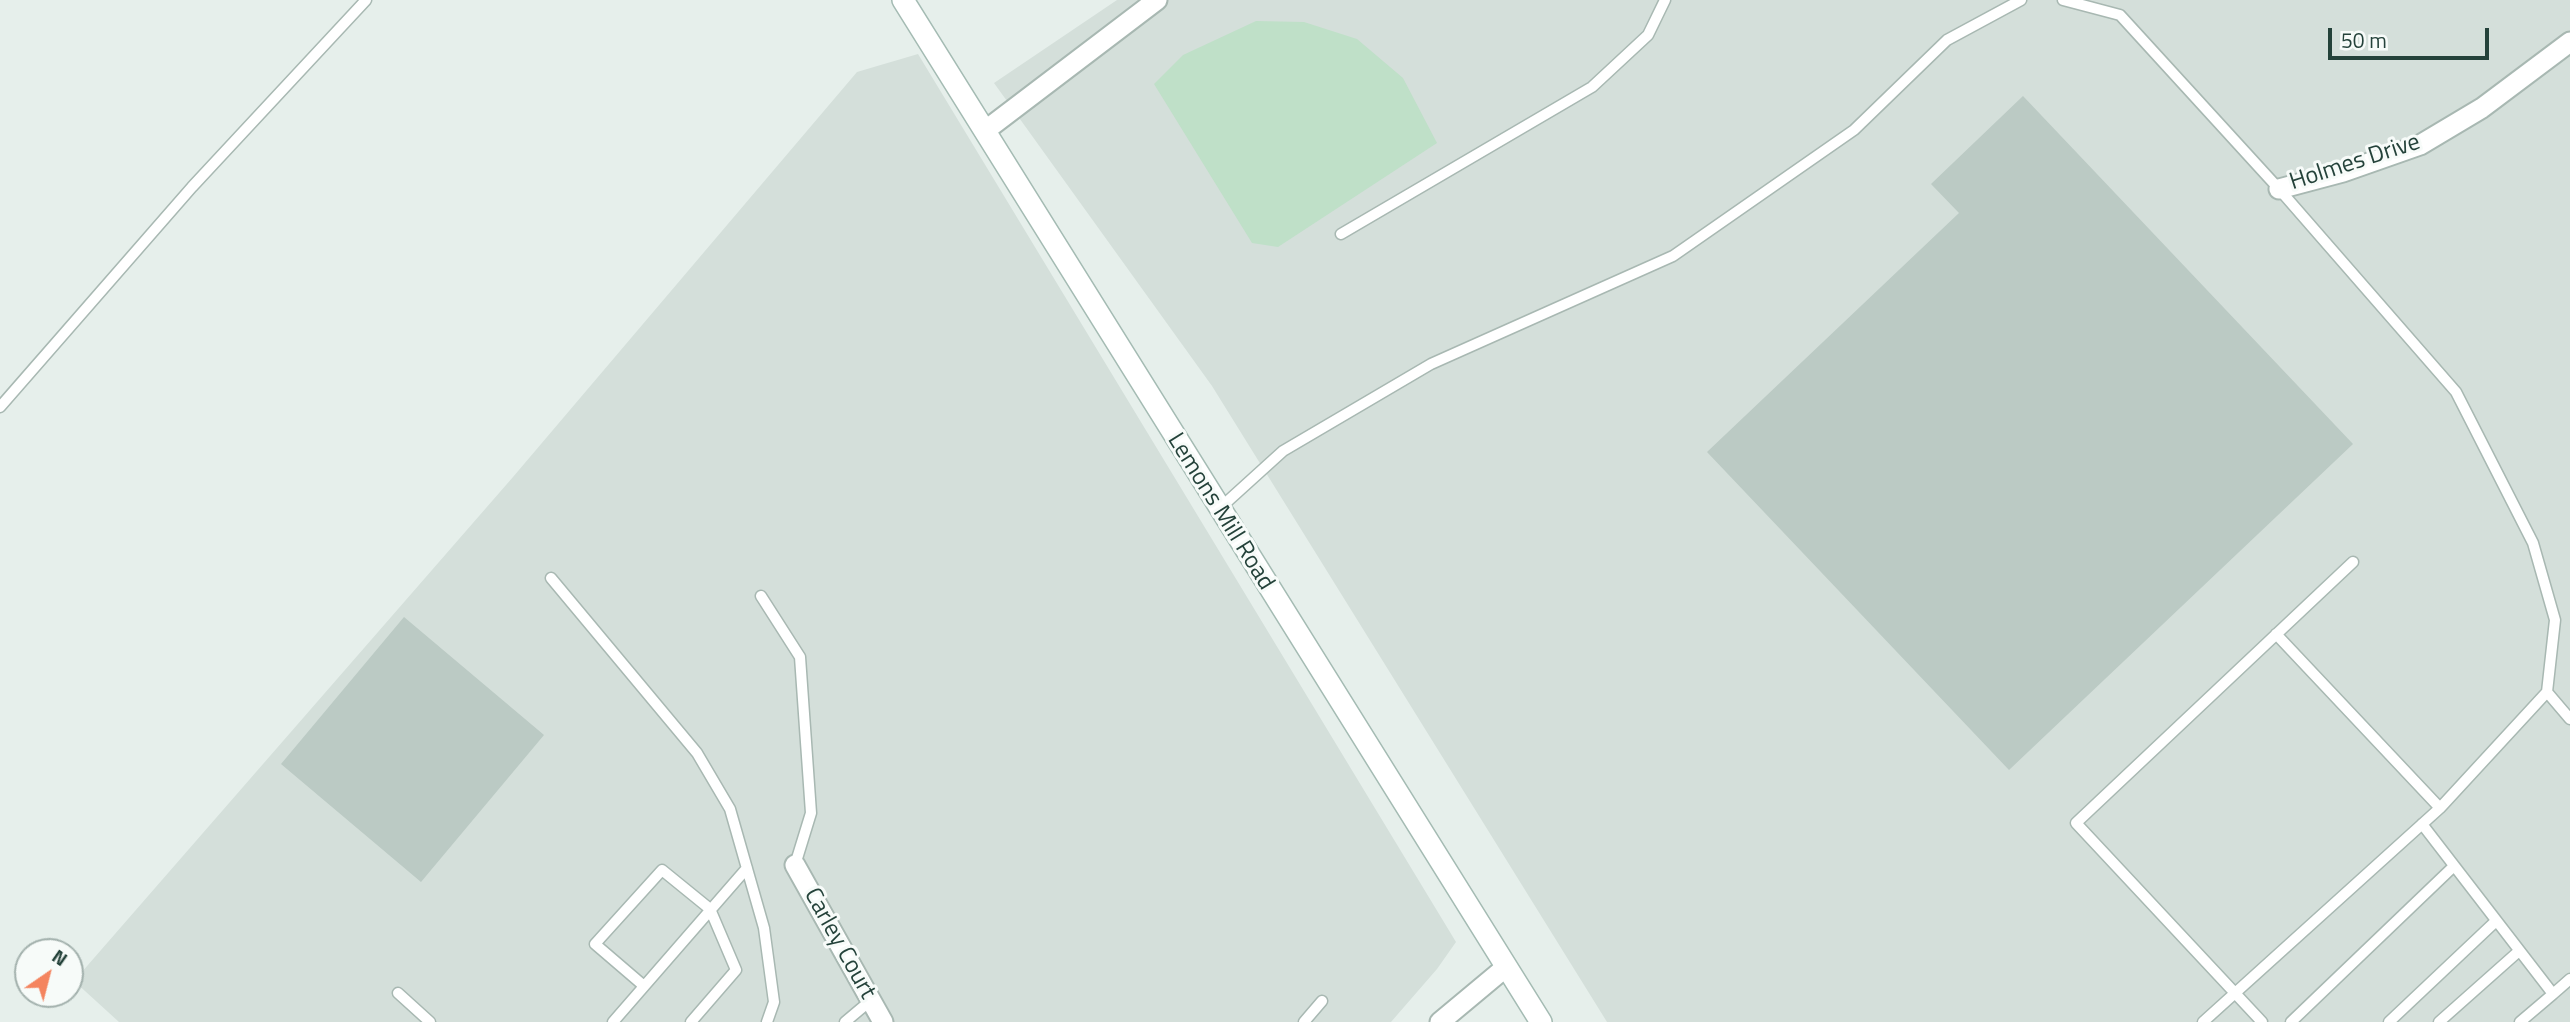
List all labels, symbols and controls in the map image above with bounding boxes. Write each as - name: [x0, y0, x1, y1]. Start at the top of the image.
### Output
- scale bar: [2332, 14, 2493, 58]
- text: 50 m: [2341, 24, 2387, 56]
- street label: Holmes Drive: [2286, 128, 2424, 198]
- street label: Lemons Mill Road: [1160, 428, 1280, 596]
- street label: Carley Court: [797, 883, 881, 1005]
- north arrow: [14, 938, 84, 1008]
- text: N: [46, 941, 74, 973]

